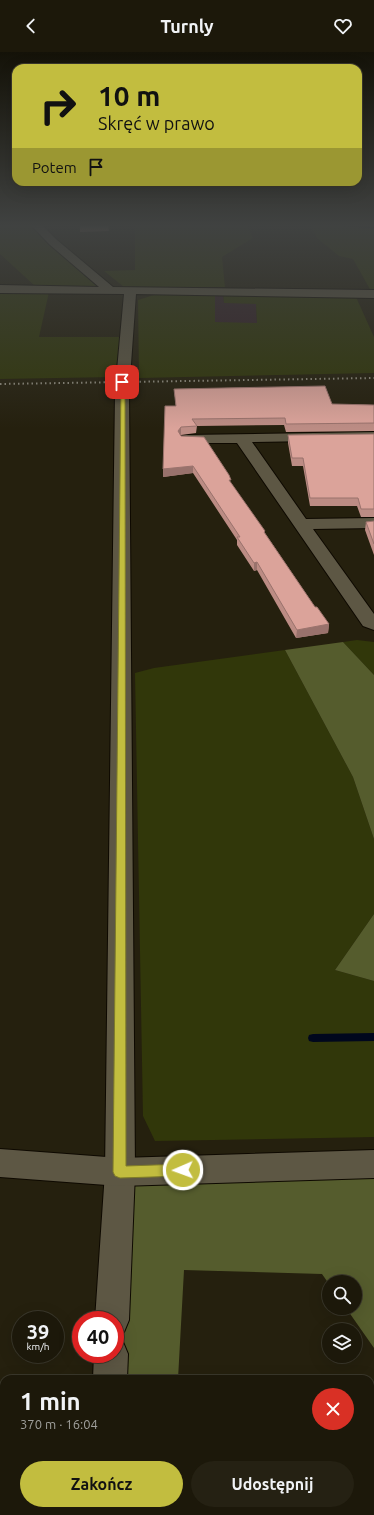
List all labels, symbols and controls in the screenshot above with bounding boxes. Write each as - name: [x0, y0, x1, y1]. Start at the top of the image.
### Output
- icon: back: [20, 15, 42, 37]
- icon: heart: [332, 15, 354, 37]
- text: Turnly: [160, 16, 214, 36]
- icon: right: [32, 80, 84, 132]
- text: 10 m: [98, 80, 160, 111]
- text: Skręć w prawo: [98, 113, 215, 133]
- icon: arrive: [85, 156, 107, 178]
- text: Potem: [32, 159, 77, 176]
- pin: [105, 365, 139, 399]
- icon: arrive: [111, 371, 133, 393]
- position arrow: [162, 1149, 204, 1191]
- map controls: [322, 1275, 362, 1363]
- button: search: [322, 1275, 362, 1315]
- speed limit sign: 40: [72, 1311, 124, 1363]
- text: 39: [27, 1320, 49, 1343]
- button: layers: [322, 1323, 362, 1363]
- text: km/h: [26, 1341, 50, 1352]
- text: 1 min: [20, 1388, 81, 1415]
- button: close: [312, 1388, 354, 1430]
- text: 370 m · 16:04: [20, 1417, 98, 1431]
- button: Zakończ: [20, 1461, 183, 1507]
- button: Udostępnij: [191, 1461, 354, 1507]

